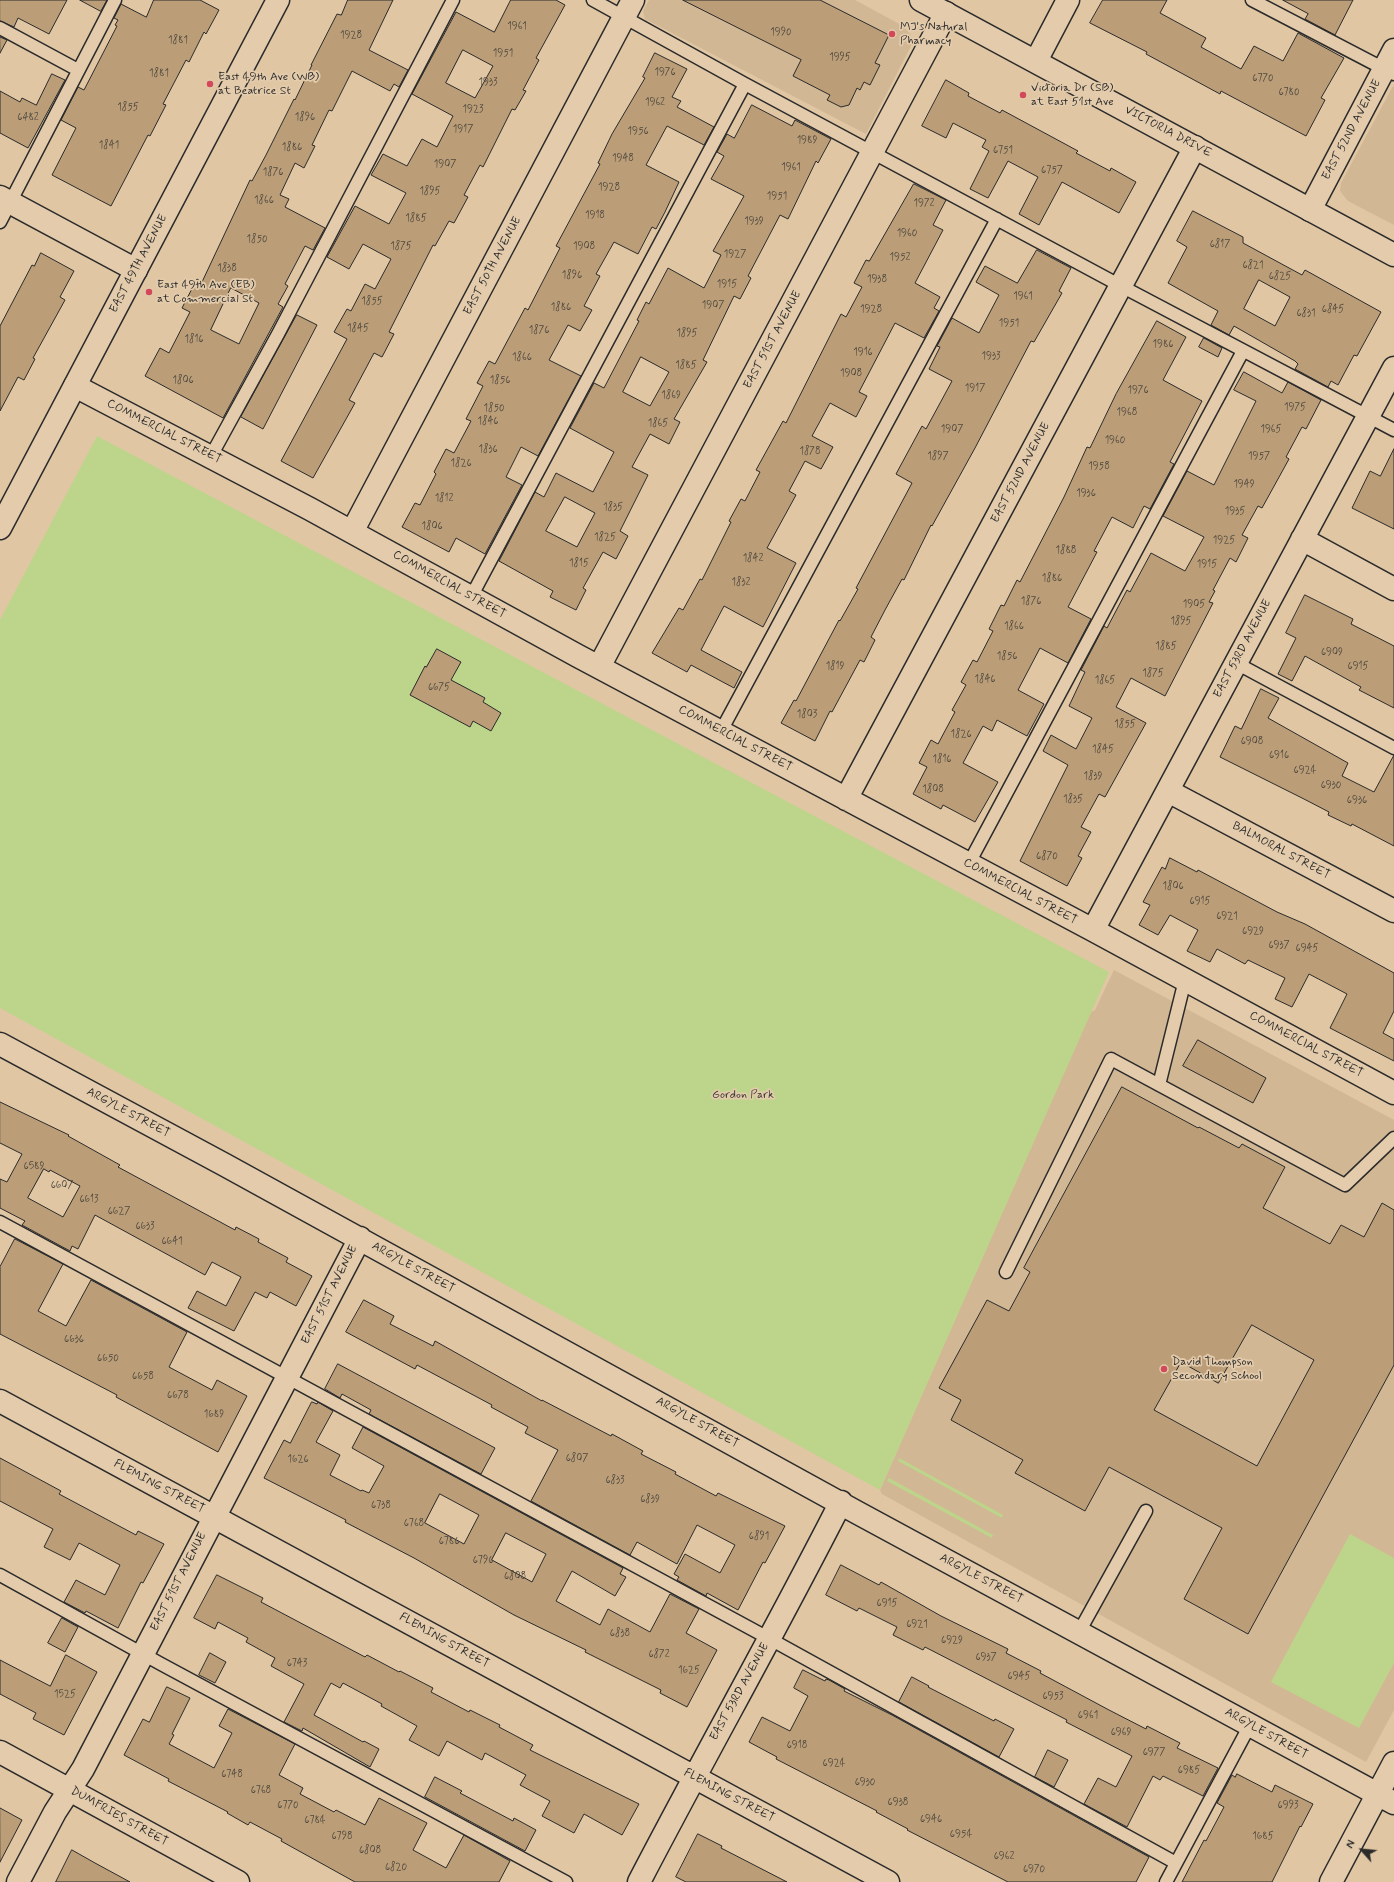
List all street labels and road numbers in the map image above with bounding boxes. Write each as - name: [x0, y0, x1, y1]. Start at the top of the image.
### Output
- street label: EAST 52ND AVENUE: [1319, 77, 1385, 183]
- street label: VICTORIA DRIVE: [1122, 103, 1214, 161]
- street label: EAST 49TH AVENUE: [107, 212, 171, 316]
- street label: EAST 50TH AVENUE: [461, 214, 525, 318]
- street label: EAST 51ST AVENUE: [741, 288, 805, 392]
- street label: COMMERCIAL STREET: [104, 397, 224, 467]
- street label: EAST 52ND AVENUE: [988, 420, 1054, 526]
- street label: COMMERCIAL STREET: [390, 548, 508, 622]
- street label: EAST 53RD AVENUE: [1211, 597, 1275, 701]
- street label: COMMERCIAL STREET: [675, 703, 795, 775]
- street label: BALMORAL STREET: [1230, 819, 1332, 883]
- street label: COMMERCIAL STREET: [960, 856, 1080, 928]
- street label: COMMERCIAL STREET: [1246, 1009, 1366, 1081]
- street label: ARGYLE STREET: [84, 1085, 172, 1141]
- street label: ARGYLE STREET: [369, 1239, 457, 1297]
- street label: EAST 51ST AVENUE: [299, 1243, 361, 1347]
- street label: ARGYLE STREET: [653, 1394, 741, 1452]
- street label: FLEMING STREET: [111, 1457, 207, 1517]
- street label: EAST 51ST AVENUE: [148, 1530, 210, 1634]
- street label: ARGYLE STREET: [937, 1551, 1025, 1607]
- street label: FLEMING STREET: [396, 1610, 492, 1672]
- street label: EAST 53RD AVENUE: [707, 1641, 773, 1743]
- street label: ARGYLE STREET: [1222, 1705, 1310, 1763]
- street label: FLEMING STREET: [681, 1766, 777, 1826]
- street label: DUMFRIES STREET: [68, 1784, 170, 1850]

